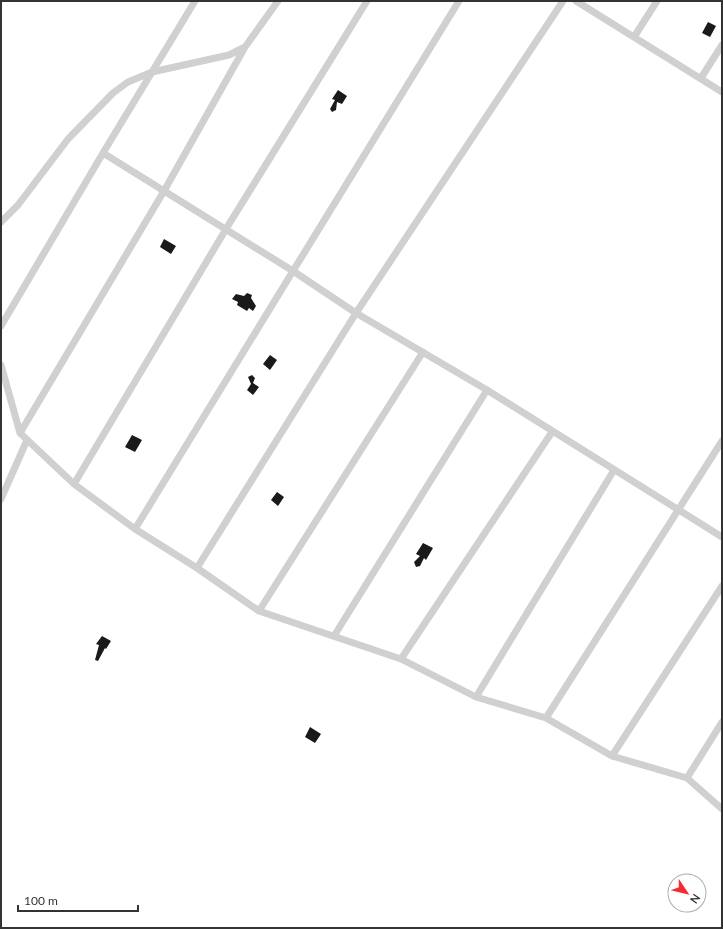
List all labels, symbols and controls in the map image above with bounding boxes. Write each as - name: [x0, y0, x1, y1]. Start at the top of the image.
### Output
- north arrow: [667, 873, 707, 913]
- scale bar: [18, 887, 138, 913]
- text: N: [688, 892, 703, 906]
- text: 100 m: [24, 893, 58, 908]

